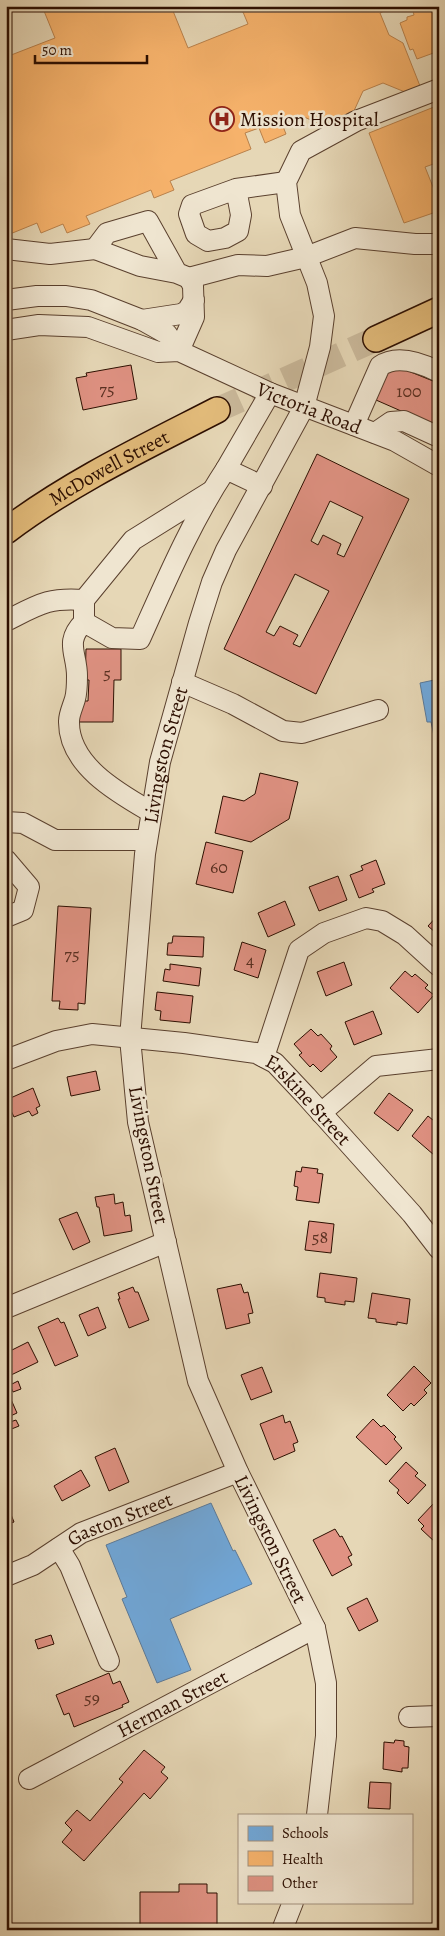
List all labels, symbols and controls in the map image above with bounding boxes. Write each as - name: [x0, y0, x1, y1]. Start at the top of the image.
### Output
- scale bar: [35, 32, 148, 64]
- text: 50 m: [42, 40, 72, 60]
- hospital icon: Mission Hospital: [209, 106, 235, 132]
- place label: Mission Hospital: [240, 106, 379, 133]
- street label: Victoria Road: [251, 375, 366, 441]
- house number: 75: [99, 377, 115, 401]
- house number: 100: [396, 379, 422, 403]
- street label: McDowell Street: [44, 423, 174, 512]
- house number: 5: [103, 661, 111, 685]
- street label: Livingston Street: [137, 683, 195, 826]
- house number: 60: [210, 855, 228, 879]
- house number: 75: [64, 942, 80, 966]
- house number: 4: [246, 948, 254, 972]
- street label: Erskine Street: [261, 1047, 357, 1152]
- street label: Livingston Street: [122, 1084, 175, 1227]
- house number: 58: [312, 1225, 328, 1249]
- street label: Livingston Street: [228, 1470, 314, 1608]
- street label: Gaston Street: [62, 1486, 177, 1553]
- street label: Herman Street: [112, 1663, 233, 1744]
- house number: 59: [84, 1686, 100, 1710]
- legend: [238, 1814, 412, 1904]
- text: Schools: [282, 1823, 329, 1843]
- text: Health: [282, 1849, 323, 1869]
- text: Other: [282, 1873, 318, 1893]

